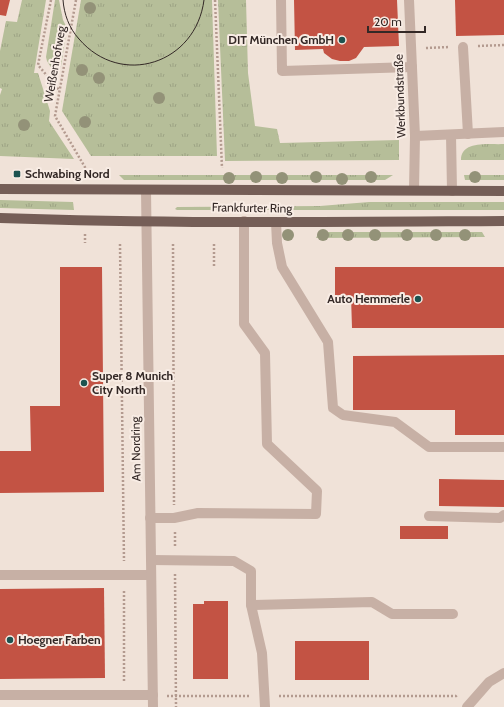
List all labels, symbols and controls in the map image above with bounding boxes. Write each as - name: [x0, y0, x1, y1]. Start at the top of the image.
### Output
- scale bar: [368, 8, 425, 34]
- text: 20 m: [374, 14, 402, 29]
- street label: Weißenhofweg: [40, 24, 69, 103]
- place label: DIT München GmbH: [228, 32, 334, 47]
- marker: DIT München GmbH: [337, 35, 347, 45]
- street label: Werkbundstraße: [391, 54, 408, 138]
- place label: Schwabing Nord: [25, 166, 110, 181]
- marker: Schwabing Nord: [12, 169, 22, 179]
- street label: Frankfurter Ring: [212, 199, 293, 216]
- place label: Auto Hemmerle: [327, 291, 410, 306]
- marker: Auto Hemmerle: [413, 294, 423, 304]
- place label: Super 8 Munich City North: [92, 368, 173, 397]
- marker: Super 8 Munich City North: [79, 378, 89, 388]
- street label: Am Nordring: [127, 415, 144, 482]
- place label: Hoegner Farben: [18, 632, 101, 647]
- marker: Hoegner Farben: [5, 635, 15, 645]

